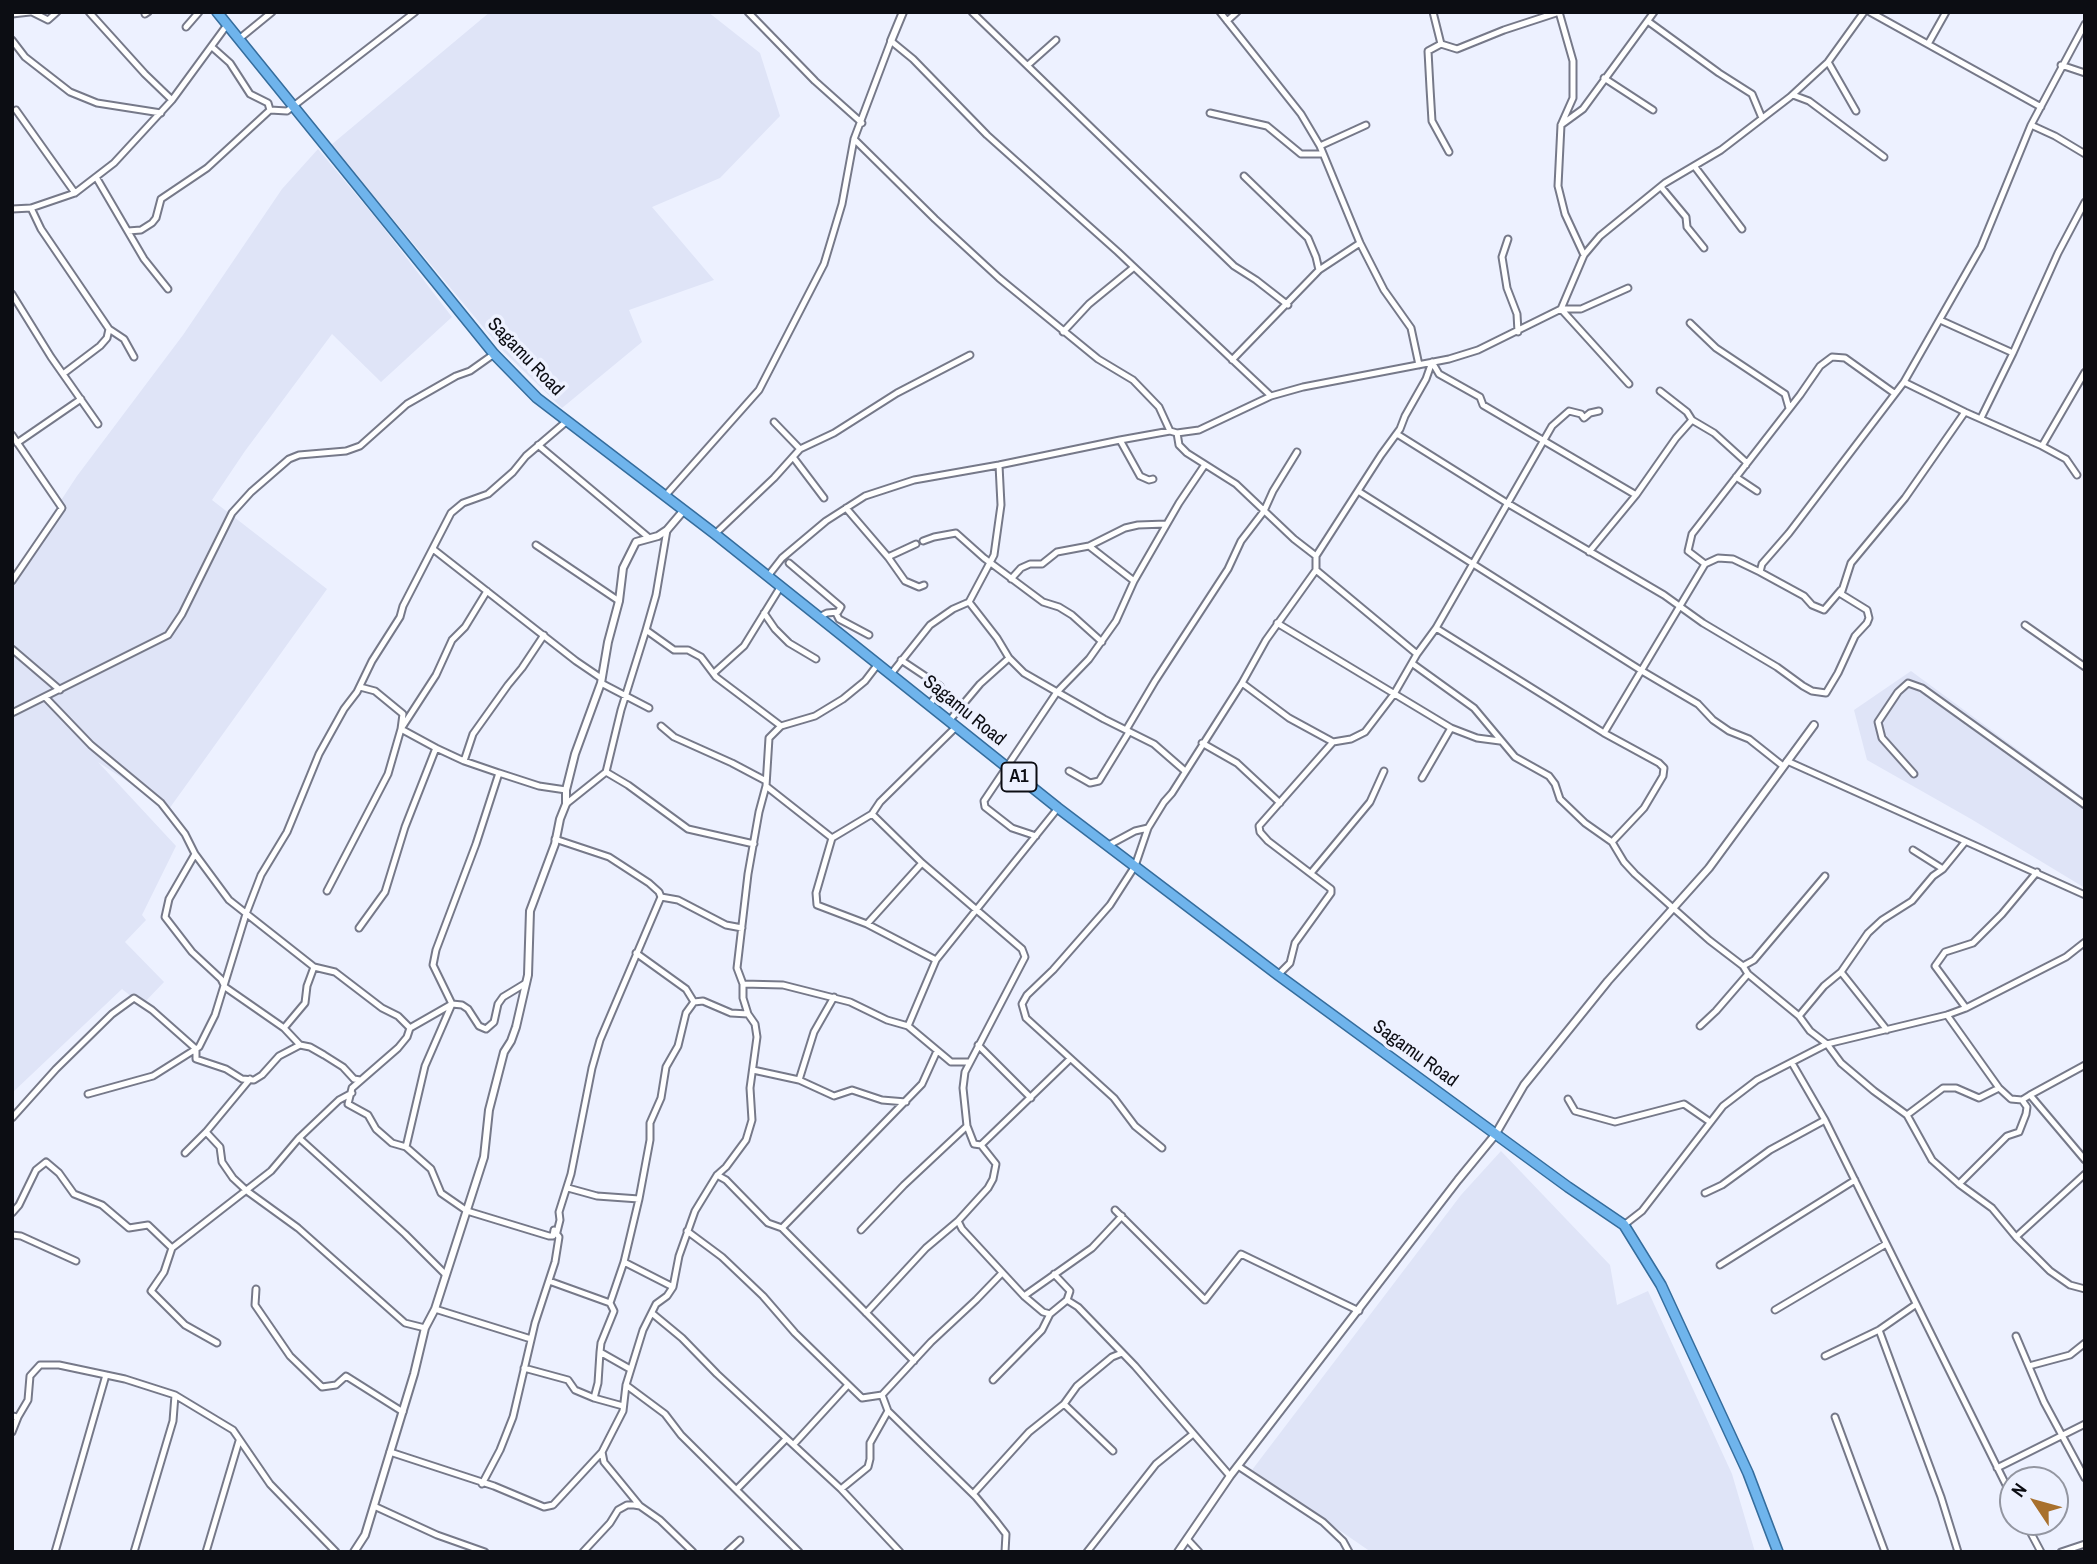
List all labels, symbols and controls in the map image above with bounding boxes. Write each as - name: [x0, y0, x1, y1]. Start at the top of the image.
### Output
- street label: Sagamu Road: [482, 313, 568, 401]
- street label: Sagamu Road: [918, 671, 1010, 751]
- road number: A1: [1002, 762, 1036, 792]
- street label: Sagamu Road: [1368, 1016, 1462, 1092]
- north arrow: [1999, 1466, 2069, 1536]
- text: N: [2005, 1478, 2032, 1502]

